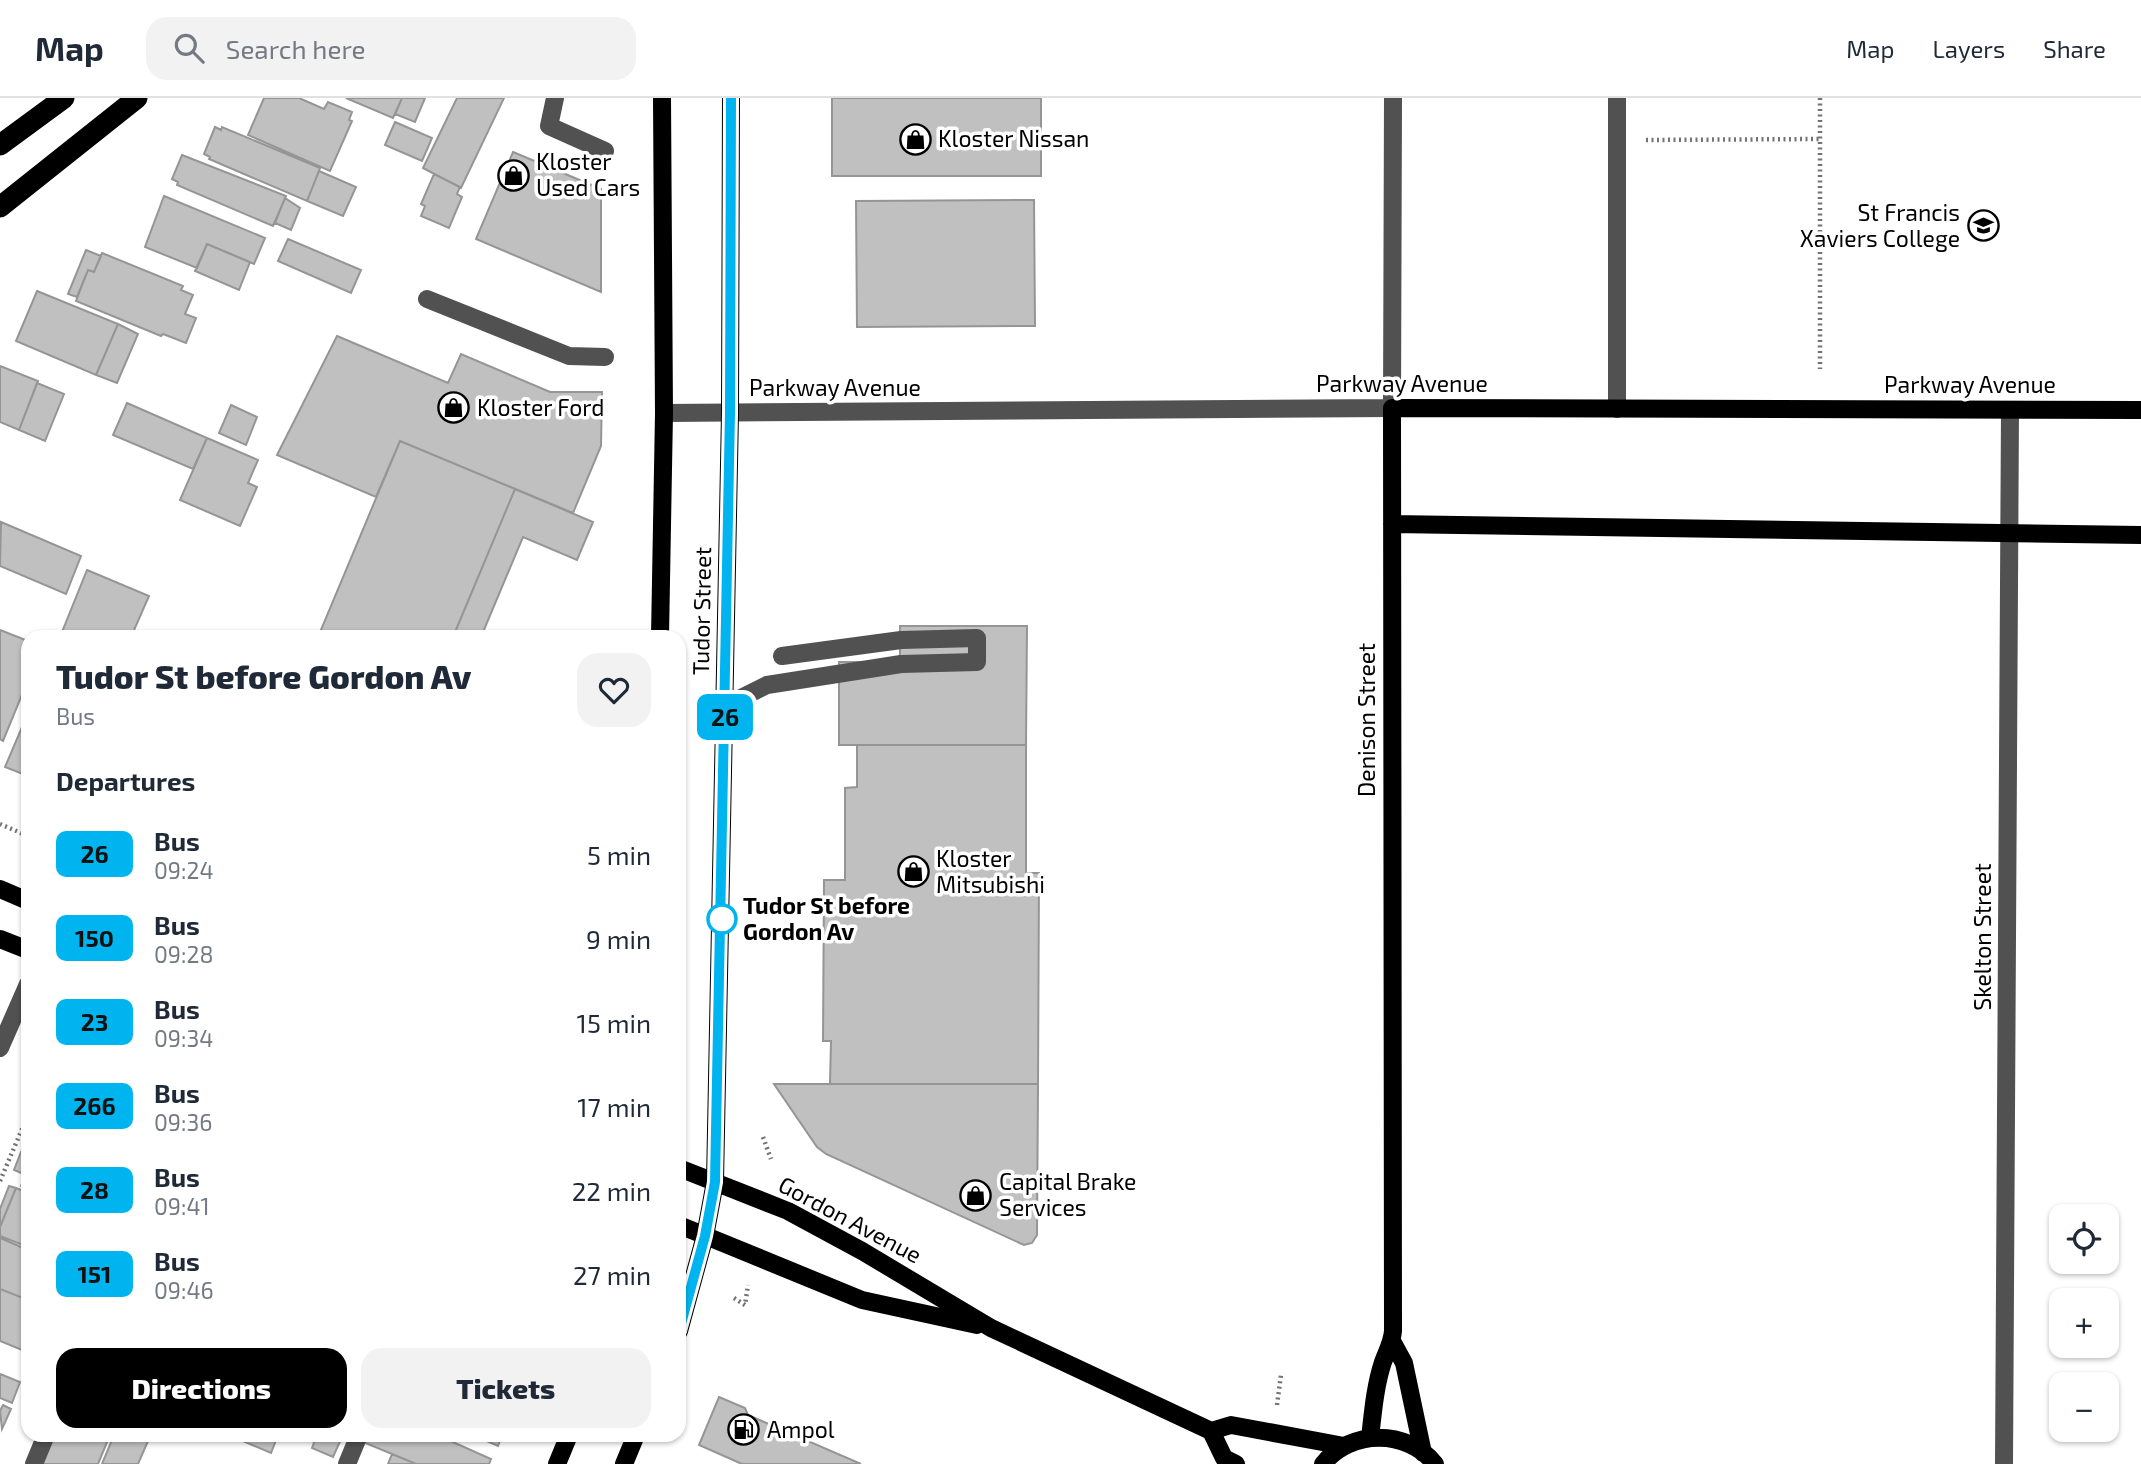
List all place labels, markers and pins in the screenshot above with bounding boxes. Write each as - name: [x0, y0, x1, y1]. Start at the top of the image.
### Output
- shop icon: Kloster Nissan: [898, 122, 932, 156]
- place label: Kloster Nissan: [938, 124, 1089, 152]
- place label: Kloster Used Cars: [536, 147, 640, 201]
- shop icon: Kloster Used Cars: [496, 158, 530, 192]
- place label: St Francis Xaviers College: [1800, 198, 1960, 252]
- school or university icon: St Francis Xaviers College: [1966, 209, 2000, 243]
- shop icon: Kloster Ford: [437, 391, 471, 425]
- place label: Kloster Ford: [477, 393, 604, 421]
- place label: Kloster Mitsubishi: [936, 844, 1045, 898]
- shop icon: Kloster Mitsubishi: [896, 855, 930, 889]
- place label: Tudor St before Gordon Av: [743, 891, 910, 945]
- marker: Tudor St before Gordon Av: [707, 904, 737, 934]
- place label: Capital Brake Services: [999, 1167, 1136, 1221]
- shop icon: Capital Brake Services: [959, 1178, 993, 1212]
- fuel station icon: Ampol: [727, 1413, 761, 1447]
- place label: Ampol: [767, 1415, 835, 1443]

